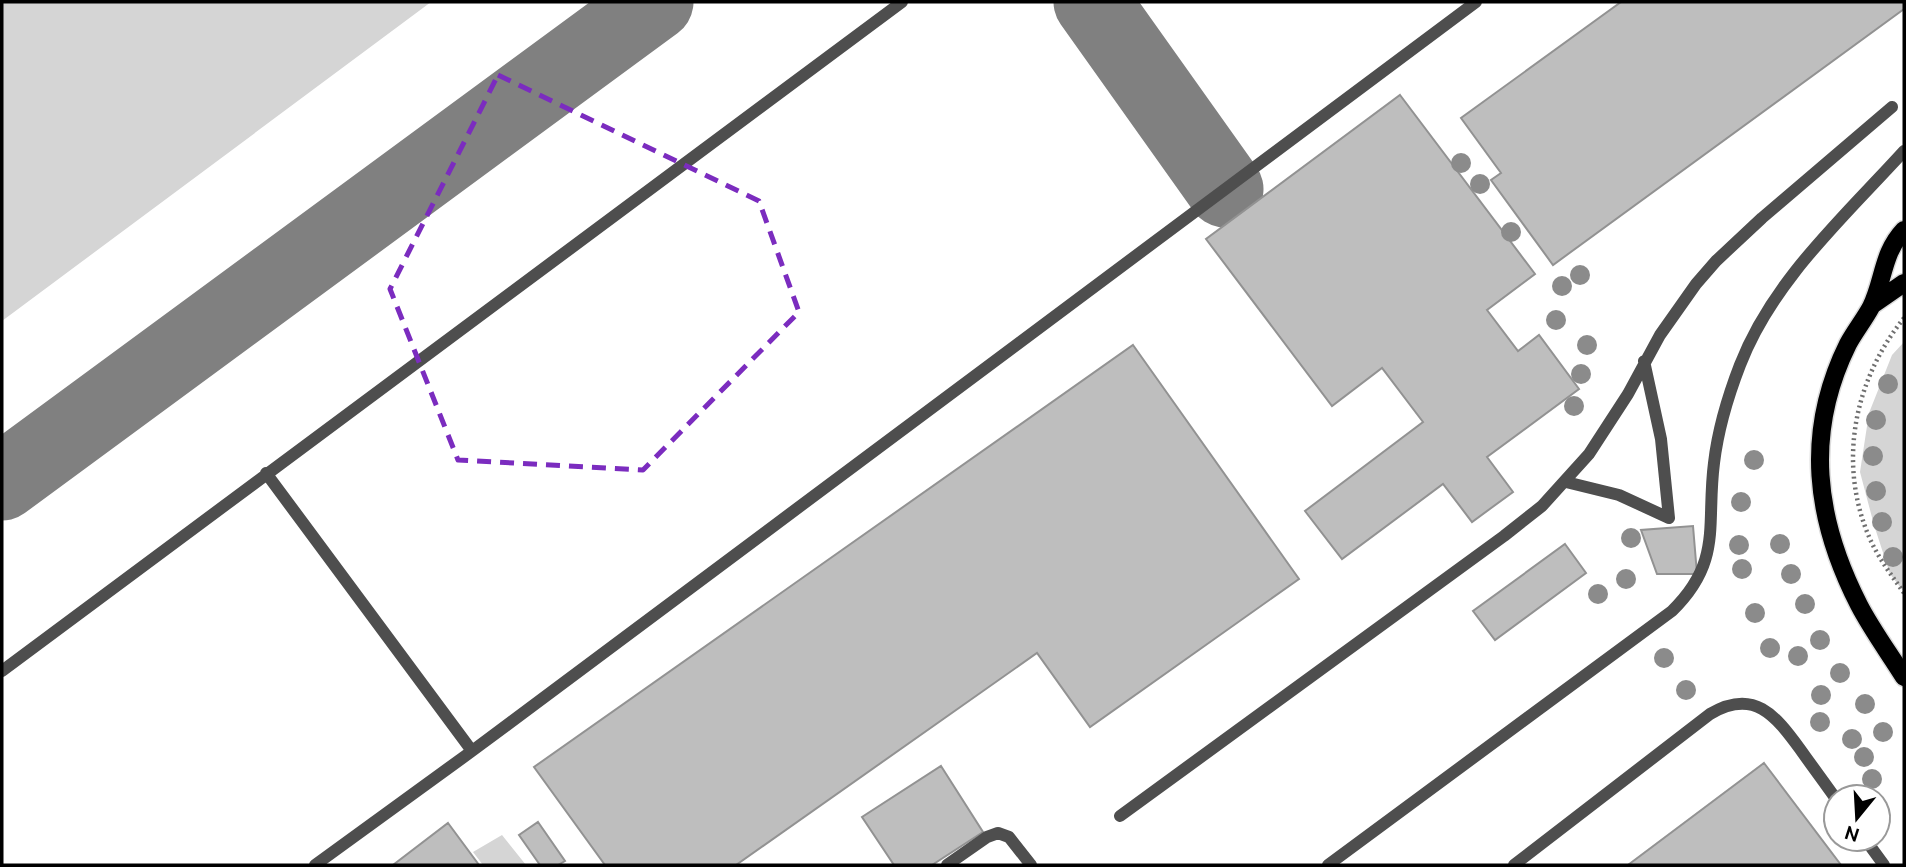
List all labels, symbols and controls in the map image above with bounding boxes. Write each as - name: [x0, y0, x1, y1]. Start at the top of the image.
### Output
- north arrow: [1822, 783, 1892, 853]
- text: N: [1842, 822, 1862, 847]

